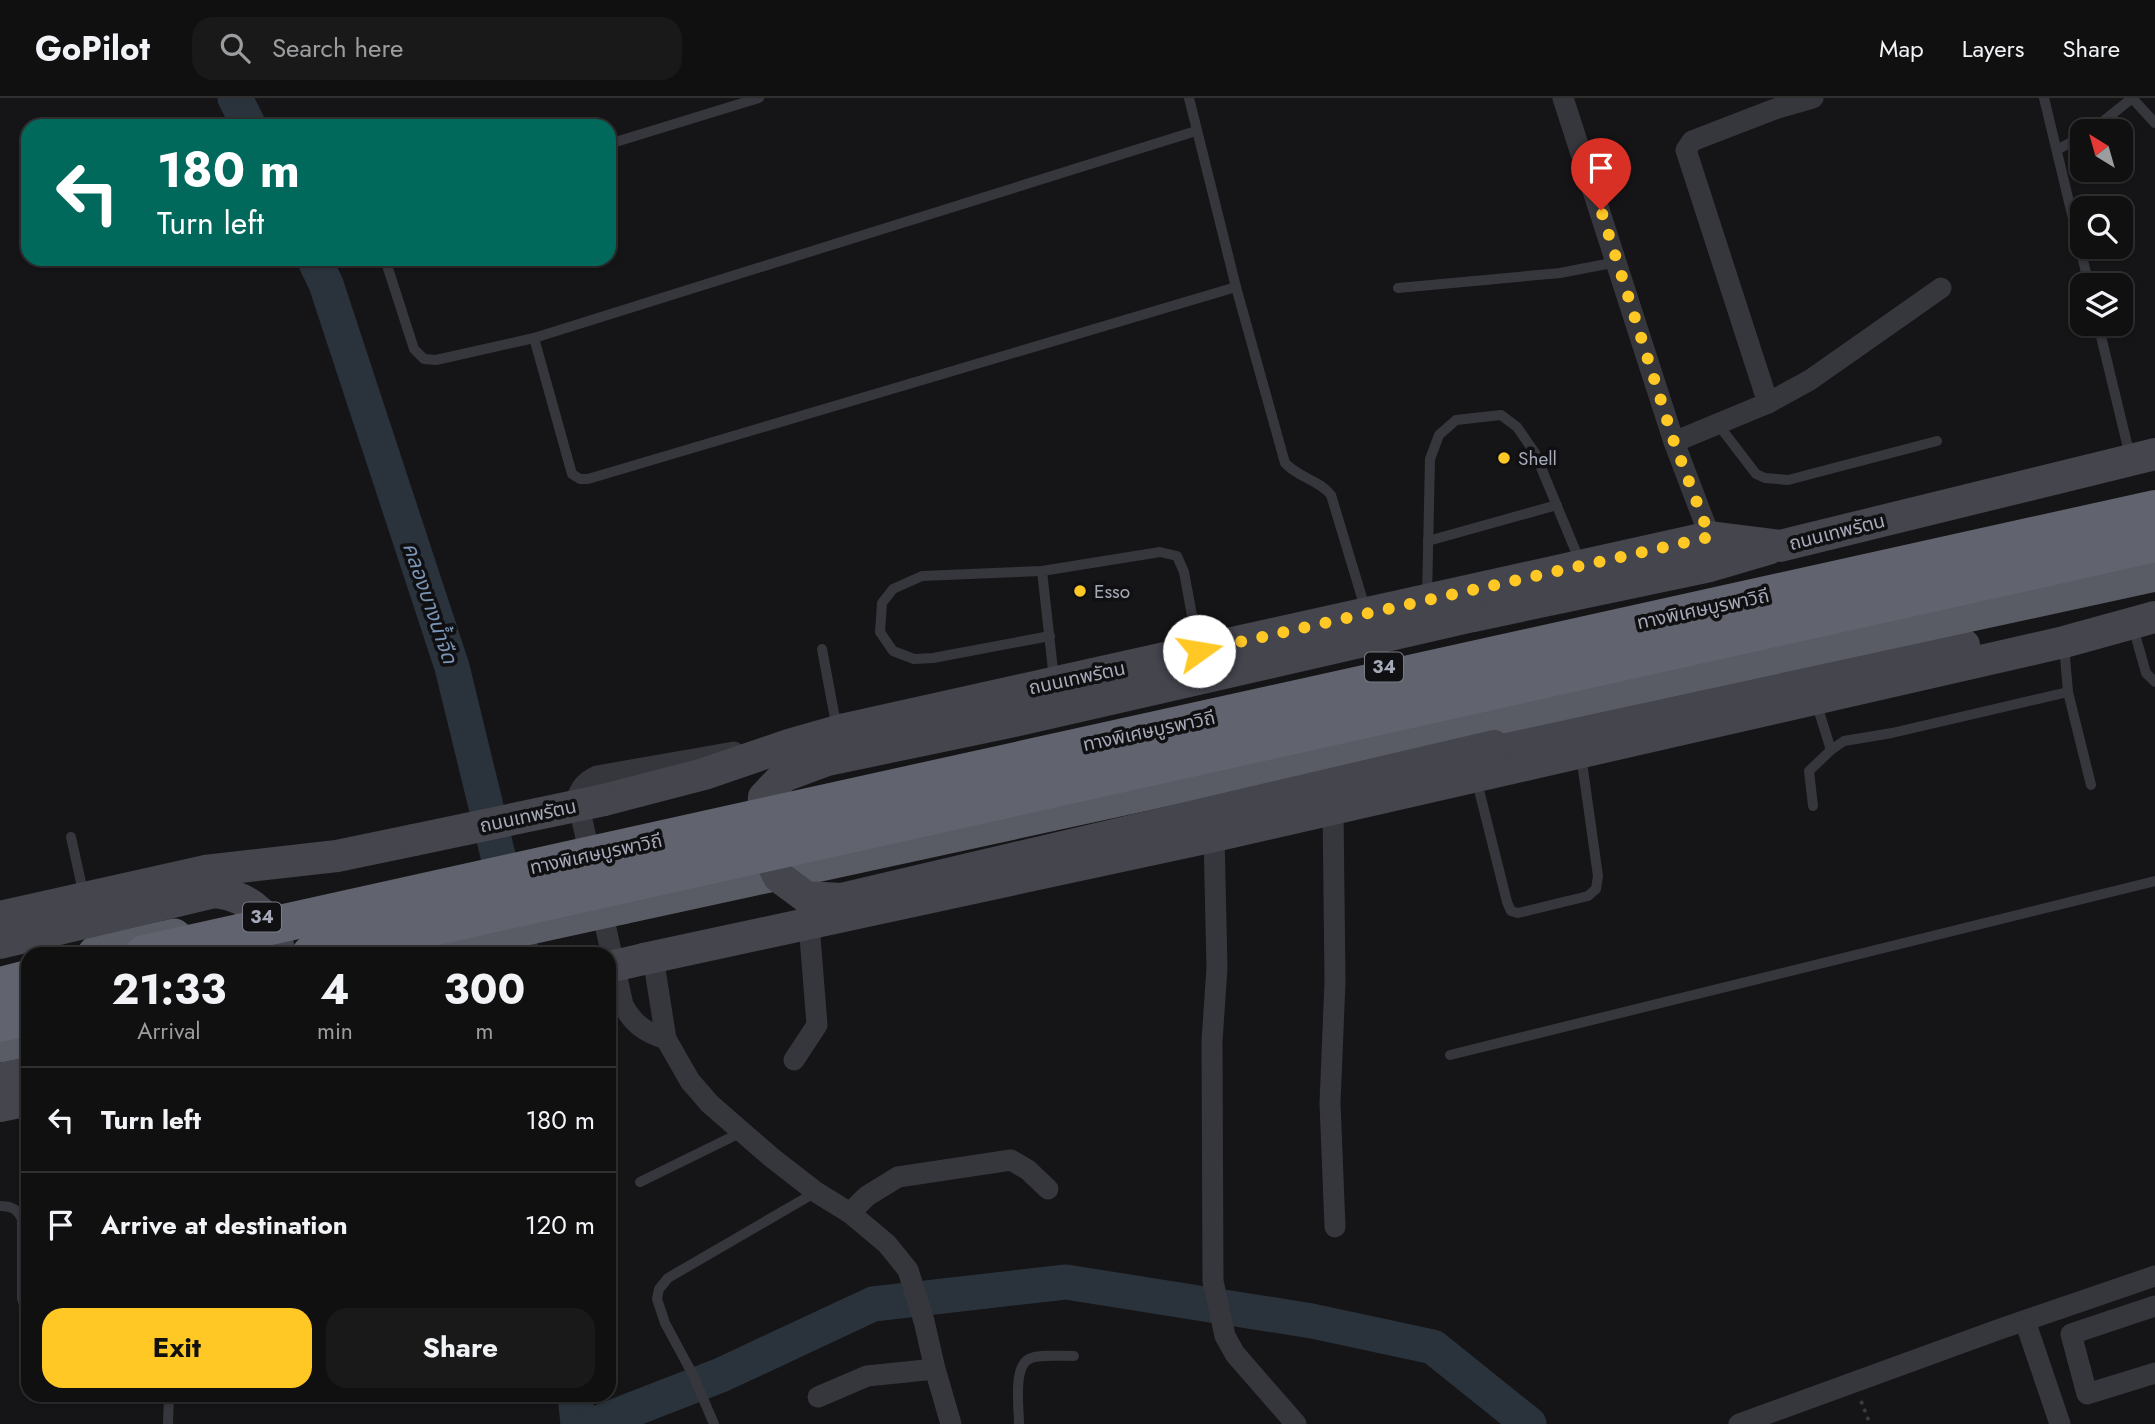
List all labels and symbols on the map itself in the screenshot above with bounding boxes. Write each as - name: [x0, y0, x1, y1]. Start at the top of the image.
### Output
- north arrow: [2070, 119, 2133, 182]
- pin: [1571, 138, 1631, 210]
- place label: Shell: [1518, 445, 1557, 472]
- marker: Shell: [1496, 450, 1512, 466]
- street label: ถนนเทพรัตน: [1786, 507, 1888, 557]
- water label: คลองบางน้ำจืด: [395, 538, 465, 669]
- place label: Esso: [1094, 578, 1130, 605]
- street label: ทางพิเศษบูรพาวิถี: [1634, 582, 1772, 636]
- marker: Esso: [1072, 583, 1088, 599]
- position arrow: [1162, 614, 1236, 688]
- road number: 34: [1365, 652, 1403, 682]
- street label: ถนนเทพรัตน: [1026, 655, 1128, 701]
- street label: ทางพิเศษบูรพาวิถี: [1080, 704, 1218, 758]
- street label: ถนนเทพรัตน: [477, 793, 579, 839]
- street label: ทางพิเศษบูรพาวิถี: [527, 827, 665, 881]
- road number: 34: [243, 902, 281, 932]

